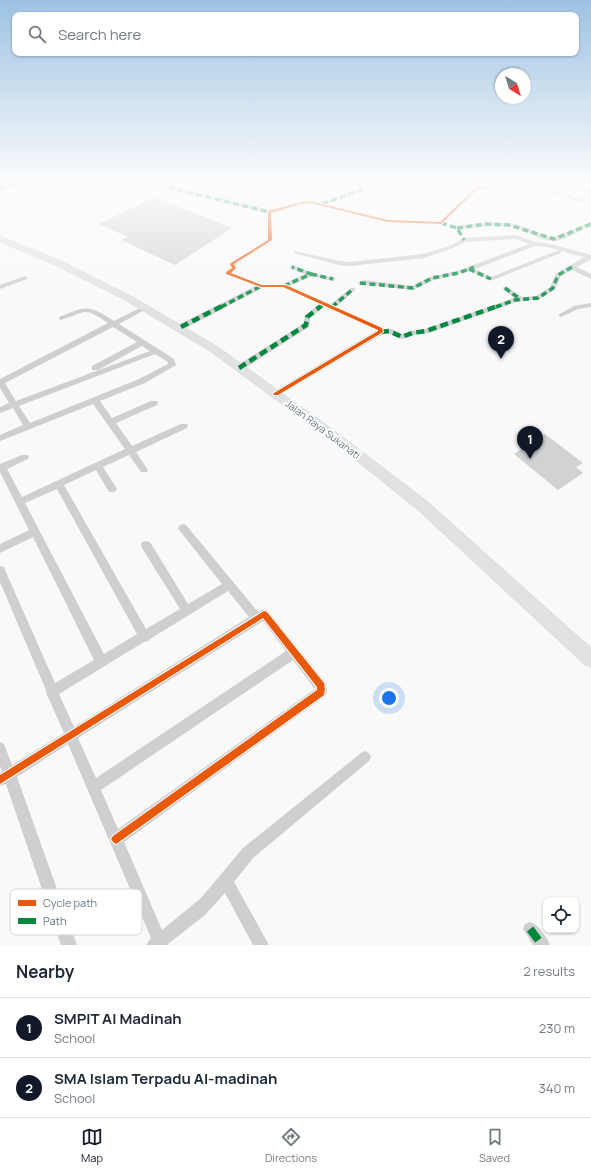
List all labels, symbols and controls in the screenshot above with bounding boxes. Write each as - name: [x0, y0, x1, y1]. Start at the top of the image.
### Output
- search box: [12, 12, 579, 56]
- icon: search: [26, 23, 48, 45]
- text: Search here: [58, 24, 141, 45]
- north arrow: [495, 68, 531, 104]
- pin: 2: [488, 326, 514, 359]
- street label: Jalan Raya Sukahati: [283, 396, 363, 462]
- pin: 1: [517, 426, 543, 459]
- your location: [379, 688, 399, 708]
- legend: [10, 889, 142, 935]
- text: Cycle path: [43, 895, 97, 910]
- map controls: [543, 897, 579, 933]
- button: locate: [543, 897, 579, 933]
- text: Path: [43, 913, 66, 928]
- text: Nearby: [16, 960, 74, 983]
- text: 2 results: [523, 962, 575, 980]
- text: SMPIT Al Madinah: [54, 1008, 182, 1029]
- text: 1: [26, 1019, 32, 1037]
- text: 230 m: [539, 1019, 575, 1037]
- text: School: [54, 1029, 95, 1047]
- text: SMA Islam Terpadu Al-madinah: [54, 1068, 277, 1089]
- text: 2: [25, 1079, 33, 1097]
- text: 340 m: [539, 1079, 575, 1097]
- text: School: [54, 1089, 95, 1107]
- tab: Map: [81, 1126, 103, 1165]
- tab: Directions: [265, 1126, 317, 1165]
- tab: Saved: [479, 1126, 510, 1165]

